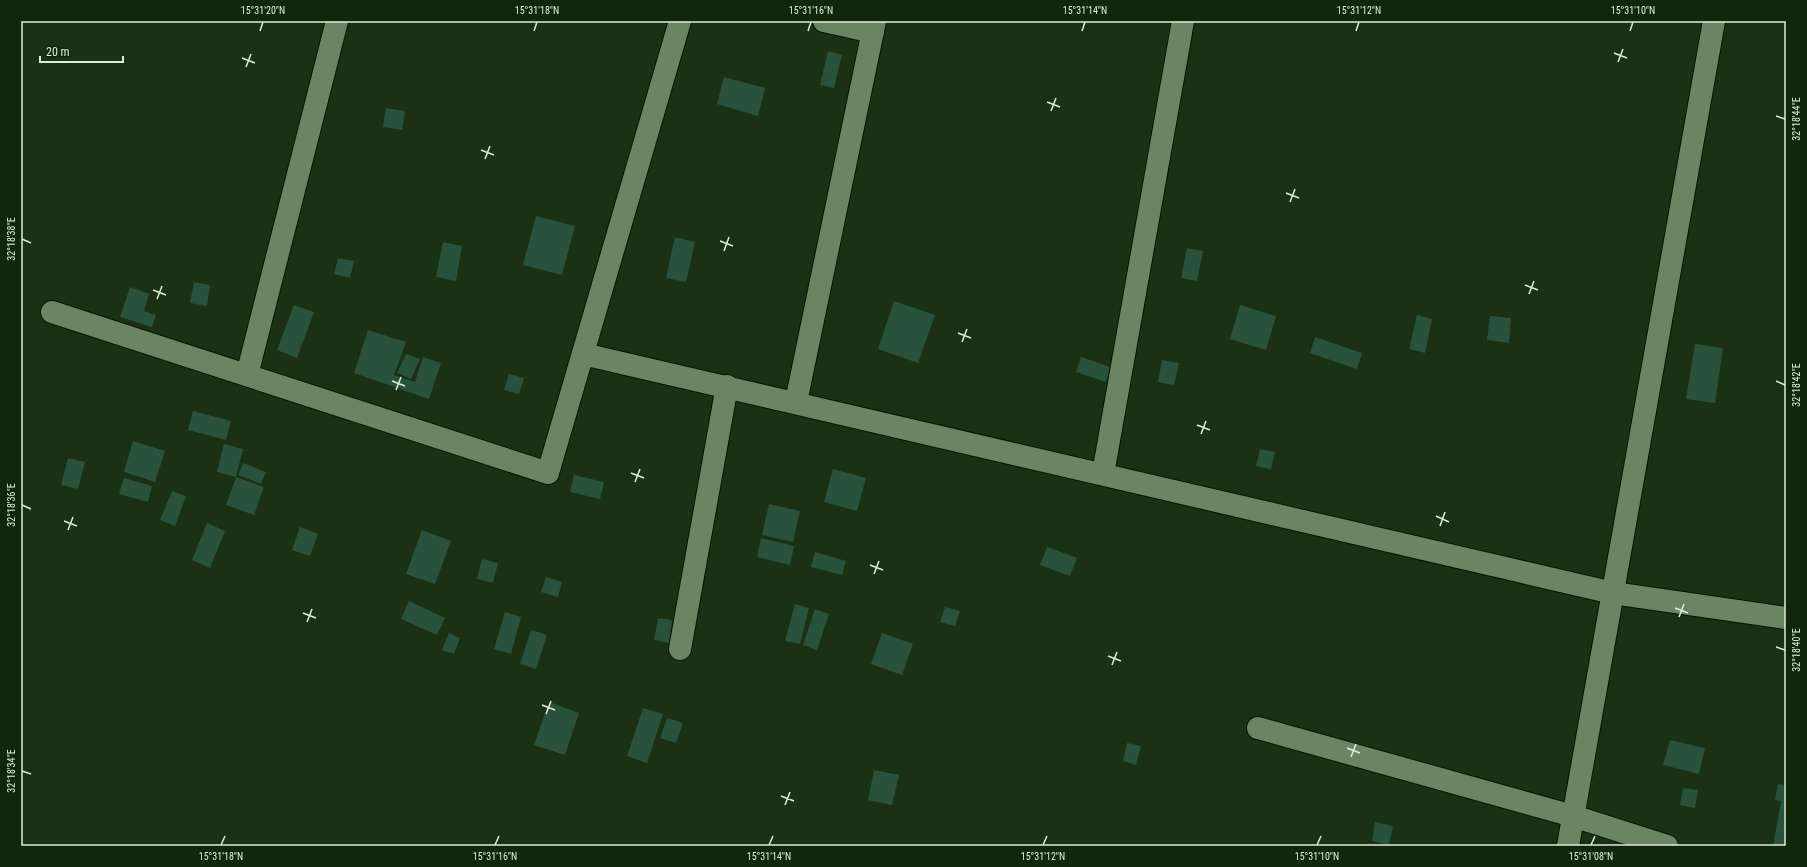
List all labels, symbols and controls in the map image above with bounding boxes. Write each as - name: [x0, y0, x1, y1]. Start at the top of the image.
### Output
- text: 15°31'20"N: [241, 5, 285, 16]
- text: 15°31'18"N: [515, 5, 559, 16]
- text: 15°31'16"N: [789, 5, 833, 16]
- text: 15°31'14"N: [1063, 5, 1107, 16]
- text: 15°31'12"N: [1337, 5, 1381, 16]
- text: 15°31'10"N: [1611, 5, 1655, 16]
- scale bar: [40, 38, 123, 64]
- text: 20 m: [46, 45, 70, 59]
- text: 32°18'44"E: [1791, 97, 1802, 141]
- text: 32°18'38"E: [6, 217, 17, 261]
- text: 32°18'42"E: [1791, 363, 1802, 407]
- text: 32°18'36"E: [6, 483, 17, 527]
- text: 32°18'40"E: [1791, 628, 1802, 672]
- text: 32°18'34"E: [6, 749, 17, 793]
- text: 15°31'18"N: [199, 851, 243, 862]
- text: 15°31'16"N: [473, 851, 517, 862]
- text: 15°31'14"N: [747, 851, 791, 862]
- text: 15°31'12"N: [1021, 851, 1065, 862]
- text: 15°31'10"N: [1295, 851, 1339, 862]
- text: 15°31'08"N: [1569, 851, 1613, 862]

